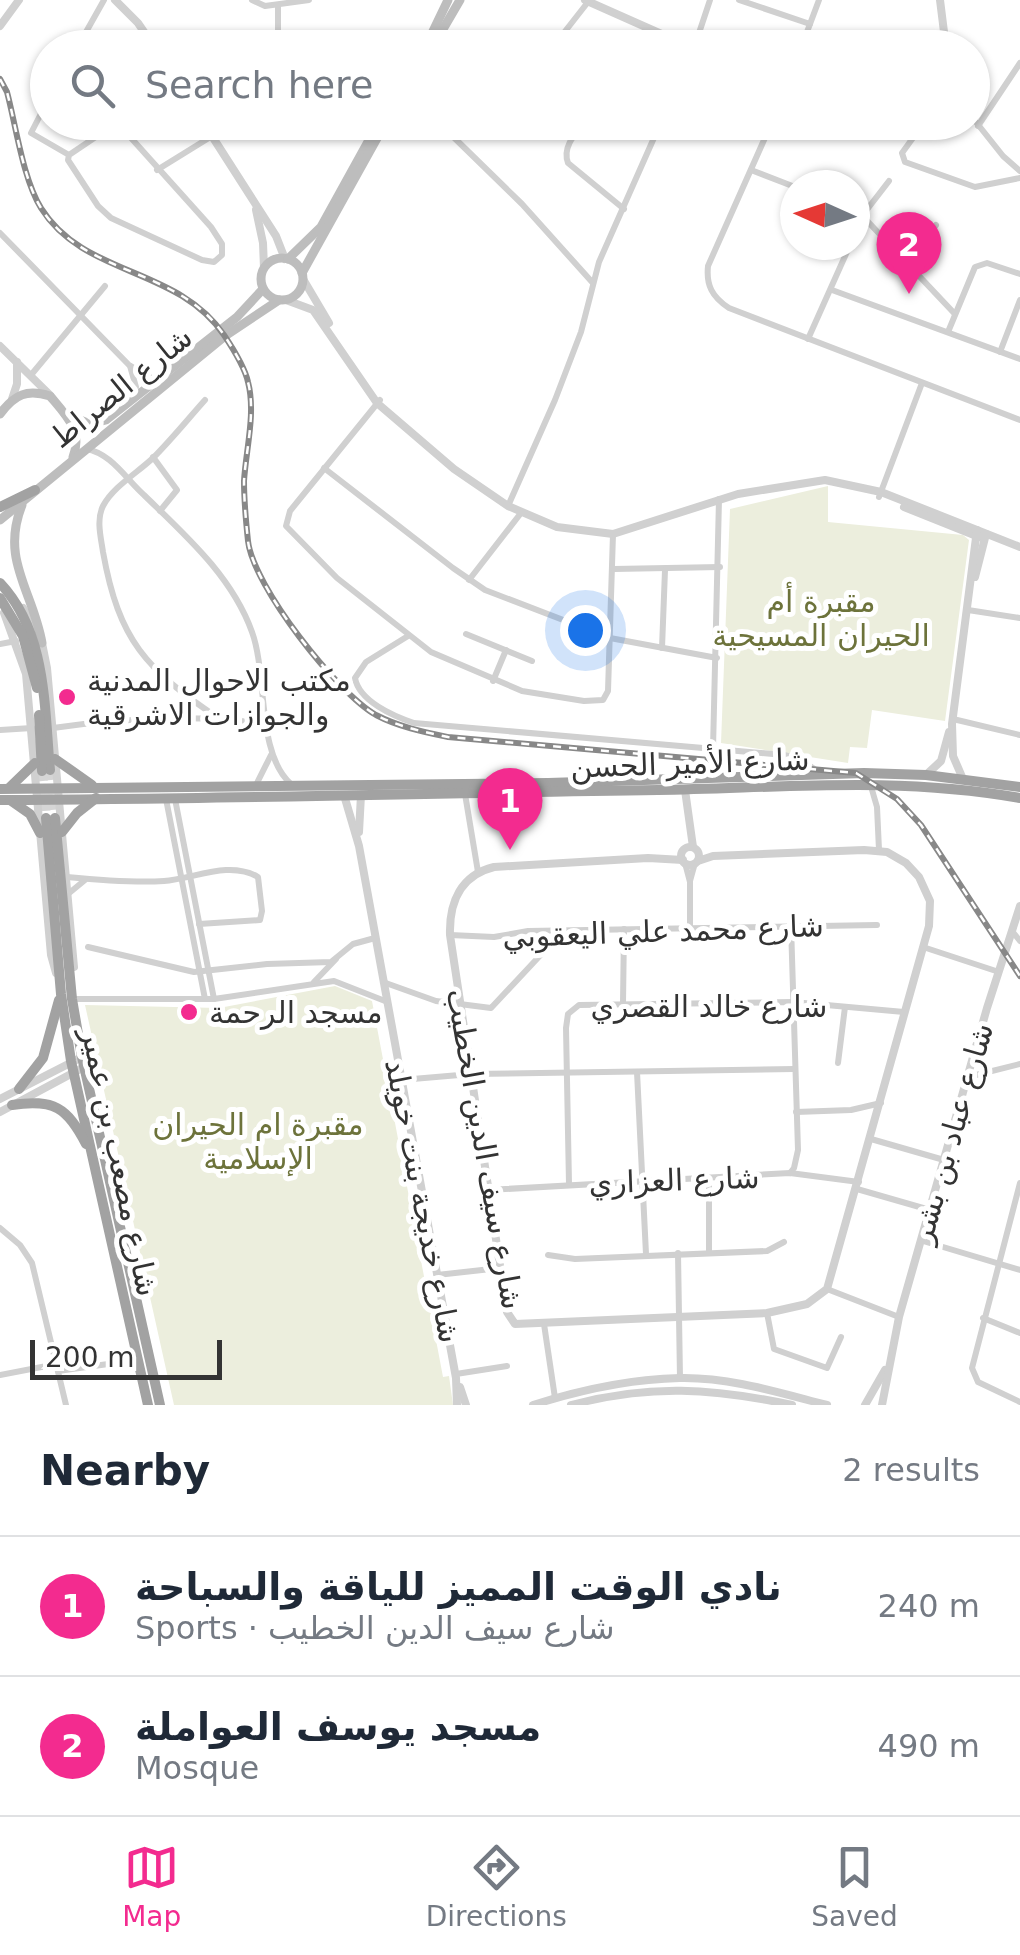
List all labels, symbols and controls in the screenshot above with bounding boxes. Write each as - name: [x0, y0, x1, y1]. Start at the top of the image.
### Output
- search box: [30, 30, 990, 140]
- icon: search: [65, 58, 120, 113]
- text: Search here: [145, 63, 373, 107]
- north arrow: [780, 170, 870, 260]
- pin: 2: [876, 212, 942, 294]
- street label: شارع الصراط: [43, 319, 199, 455]
- park label: مقبرة أم الحيران المسيحية: [712, 581, 930, 653]
- your location: [560, 605, 611, 656]
- place label: مكتب الاحوال المدنية والجوازات الاشرقية: [87, 663, 351, 733]
- marker: مكتب الاحوال المدنية والجوازات الاشرقية: [56, 686, 78, 708]
- street label: شارع الأمير الحسن: [570, 739, 810, 785]
- pin: 1: [478, 768, 542, 850]
- street label: شارع محمد علي اليعقوبي: [502, 908, 824, 955]
- street label: شارع سيف الدين الخطيب: [440, 986, 530, 1312]
- street label: شارع خالد القصري: [590, 989, 828, 1024]
- place label: مسجد الرحمة: [209, 995, 382, 1030]
- marker: مسجد الرحمة: [178, 1001, 200, 1023]
- street label: شارع عباد بن بشر: [903, 1019, 1000, 1249]
- street label: شارع مصعب بن عمير: [74, 1023, 166, 1299]
- street label: شارع خديجة بنت خويلد: [378, 1056, 468, 1346]
- park label: مقبرة ام الحيران الإسلامية: [152, 1107, 364, 1177]
- street label: شارع العزاري: [588, 1160, 760, 1200]
- scale bar: [30, 1335, 222, 1380]
- text: 200 m: [45, 1341, 135, 1374]
- text: Nearby: [40, 1446, 210, 1495]
- text: 2 results: [842, 1451, 980, 1489]
- text: نادي الوقت المميز للياقة والسباحة: [135, 1565, 782, 1609]
- text: 1: [61, 1587, 84, 1625]
- text: 240 m: [878, 1587, 980, 1625]
- text: Sports · شارع سيف الدين الخطيب: [135, 1609, 615, 1647]
- text: مسجد يوسف العواملة: [135, 1705, 541, 1749]
- text: 2: [61, 1727, 84, 1765]
- text: 490 m: [878, 1727, 980, 1765]
- text: Mosque: [135, 1749, 259, 1787]
- tab: Map: [122, 1840, 181, 1933]
- tab: Directions: [426, 1840, 567, 1933]
- tab: Saved: [811, 1840, 898, 1933]

